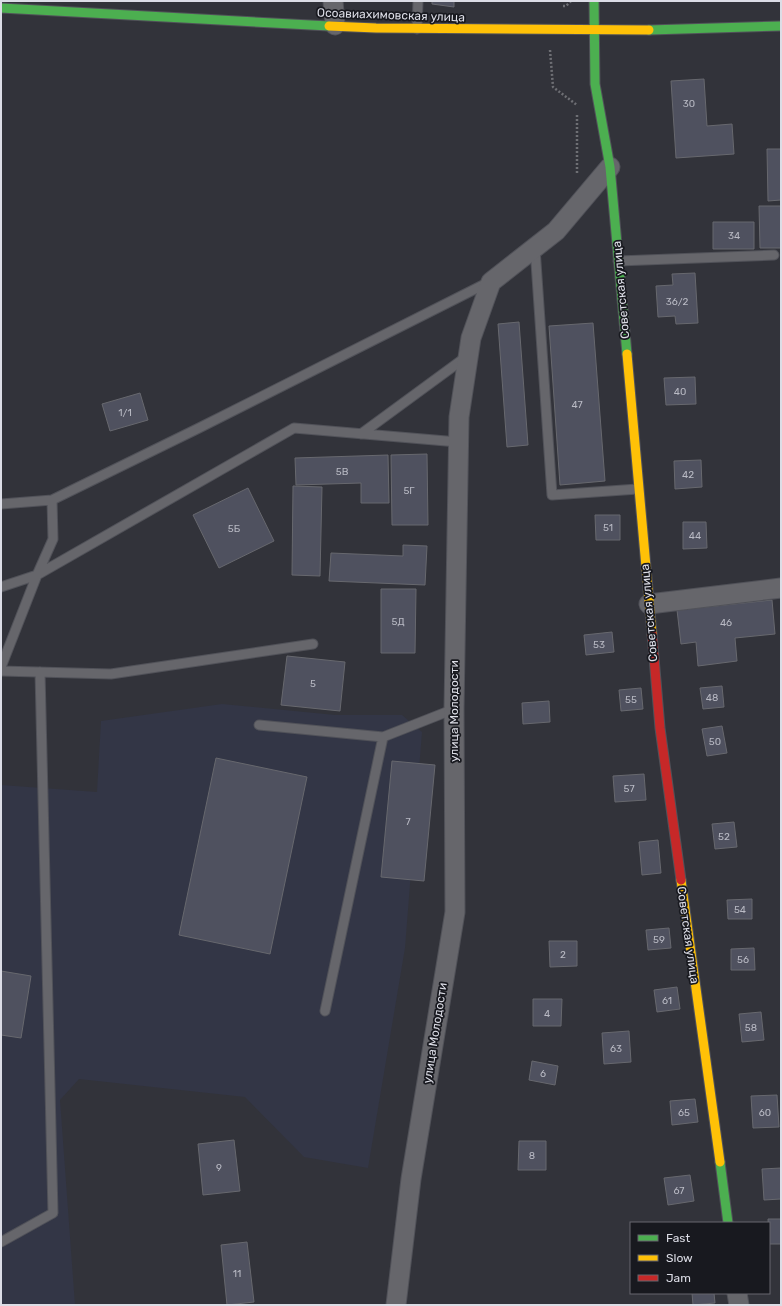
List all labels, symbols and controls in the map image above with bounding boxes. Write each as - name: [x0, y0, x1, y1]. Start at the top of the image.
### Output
- street label: Осоавиахимовская улица: [317, 5, 465, 25]
- house number: 30: [683, 98, 695, 110]
- house number: 34: [728, 230, 740, 242]
- street label: Советская улица: [610, 240, 632, 340]
- house number: 36/2: [666, 296, 688, 308]
- house number: 40: [674, 386, 686, 398]
- house number: 47: [571, 399, 583, 411]
- house number: 1/1: [118, 407, 132, 419]
- house number: 5В: [336, 466, 349, 478]
- house number: 42: [682, 469, 694, 481]
- house number: 5Г: [403, 485, 415, 497]
- house number: 51: [603, 522, 613, 534]
- house number: 5Б: [228, 523, 241, 535]
- house number: 44: [689, 530, 701, 542]
- street label: Советская улица: [638, 563, 660, 663]
- house number: 5Д: [391, 616, 405, 628]
- house number: 46: [720, 617, 732, 629]
- house number: 53: [593, 639, 605, 651]
- street label: улица Молодости: [447, 660, 461, 762]
- house number: 5: [310, 678, 316, 690]
- house number: 48: [706, 692, 718, 704]
- house number: 55: [625, 694, 637, 706]
- house number: 50: [709, 736, 721, 748]
- house number: 57: [623, 783, 635, 795]
- house number: 7: [405, 816, 411, 828]
- house number: 52: [718, 831, 730, 843]
- street label: Советская улица: [674, 885, 702, 985]
- house number: 54: [734, 904, 746, 916]
- house number: 59: [653, 934, 665, 946]
- house number: 2: [560, 949, 566, 961]
- house number: 56: [737, 954, 749, 966]
- street label: улица Молодости: [420, 982, 450, 1084]
- house number: 61: [662, 995, 672, 1007]
- house number: 4: [544, 1008, 550, 1020]
- house number: 58: [745, 1022, 757, 1034]
- house number: 63: [610, 1043, 622, 1055]
- house number: 6: [540, 1068, 546, 1080]
- house number: 65: [678, 1107, 690, 1119]
- house number: 60: [759, 1107, 771, 1119]
- house number: 8: [529, 1150, 535, 1162]
- house number: 9: [216, 1162, 222, 1174]
- house number: 67: [674, 1185, 684, 1197]
- legend: [630, 1222, 770, 1294]
- text: Fast: [666, 1231, 690, 1245]
- text: Slow: [666, 1251, 693, 1265]
- house number: 11: [233, 1268, 241, 1280]
- text: Jam: [666, 1271, 691, 1285]

